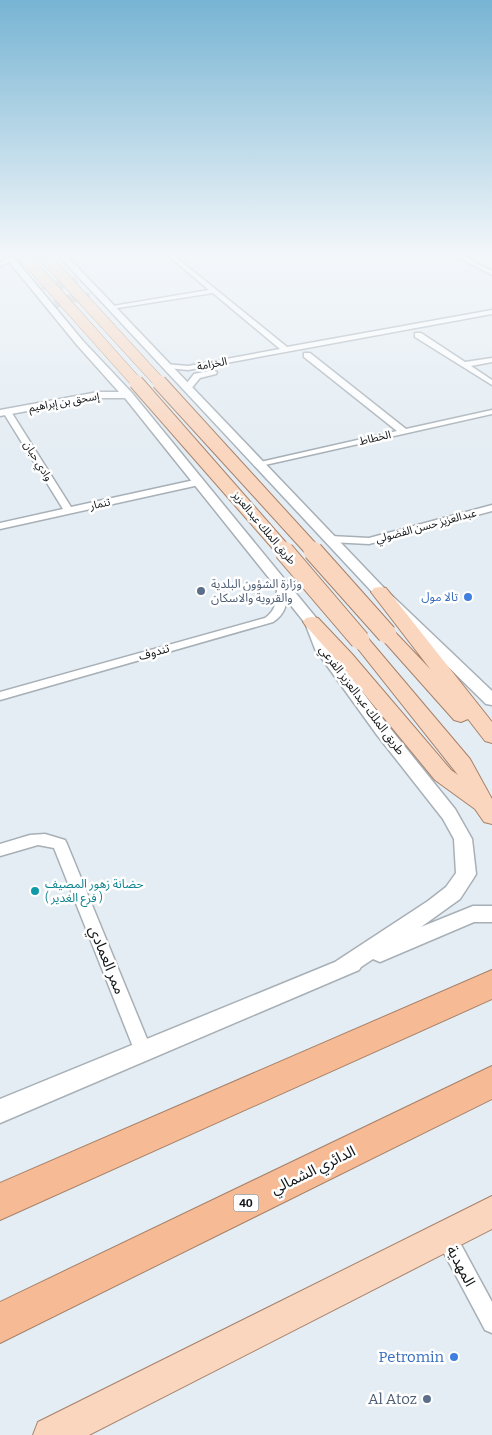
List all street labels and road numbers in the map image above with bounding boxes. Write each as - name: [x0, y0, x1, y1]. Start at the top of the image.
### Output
- street label: الخزامة: [196, 355, 228, 373]
- street label: إسحق بن إبراهيم: [28, 389, 101, 417]
- street label: الخطاط: [358, 428, 392, 448]
- street label: وادي حبان: [19, 439, 55, 485]
- street label: طريق الملك عبدالعزيز: [229, 488, 298, 567]
- street label: تنمار: [87, 495, 112, 513]
- street label: عبدالعزيز حسن الفضولي: [374, 506, 479, 548]
- street label: تندوف: [137, 641, 171, 663]
- street label: طريق الملك عبدالعزيز الفرعي: [314, 643, 408, 759]
- street label: ممر العمادي: [83, 923, 129, 998]
- street label: الدائري الشمالي: [268, 1142, 359, 1200]
- road number: 40: [234, 1194, 258, 1212]
- street label: المهدية: [443, 1243, 479, 1289]

